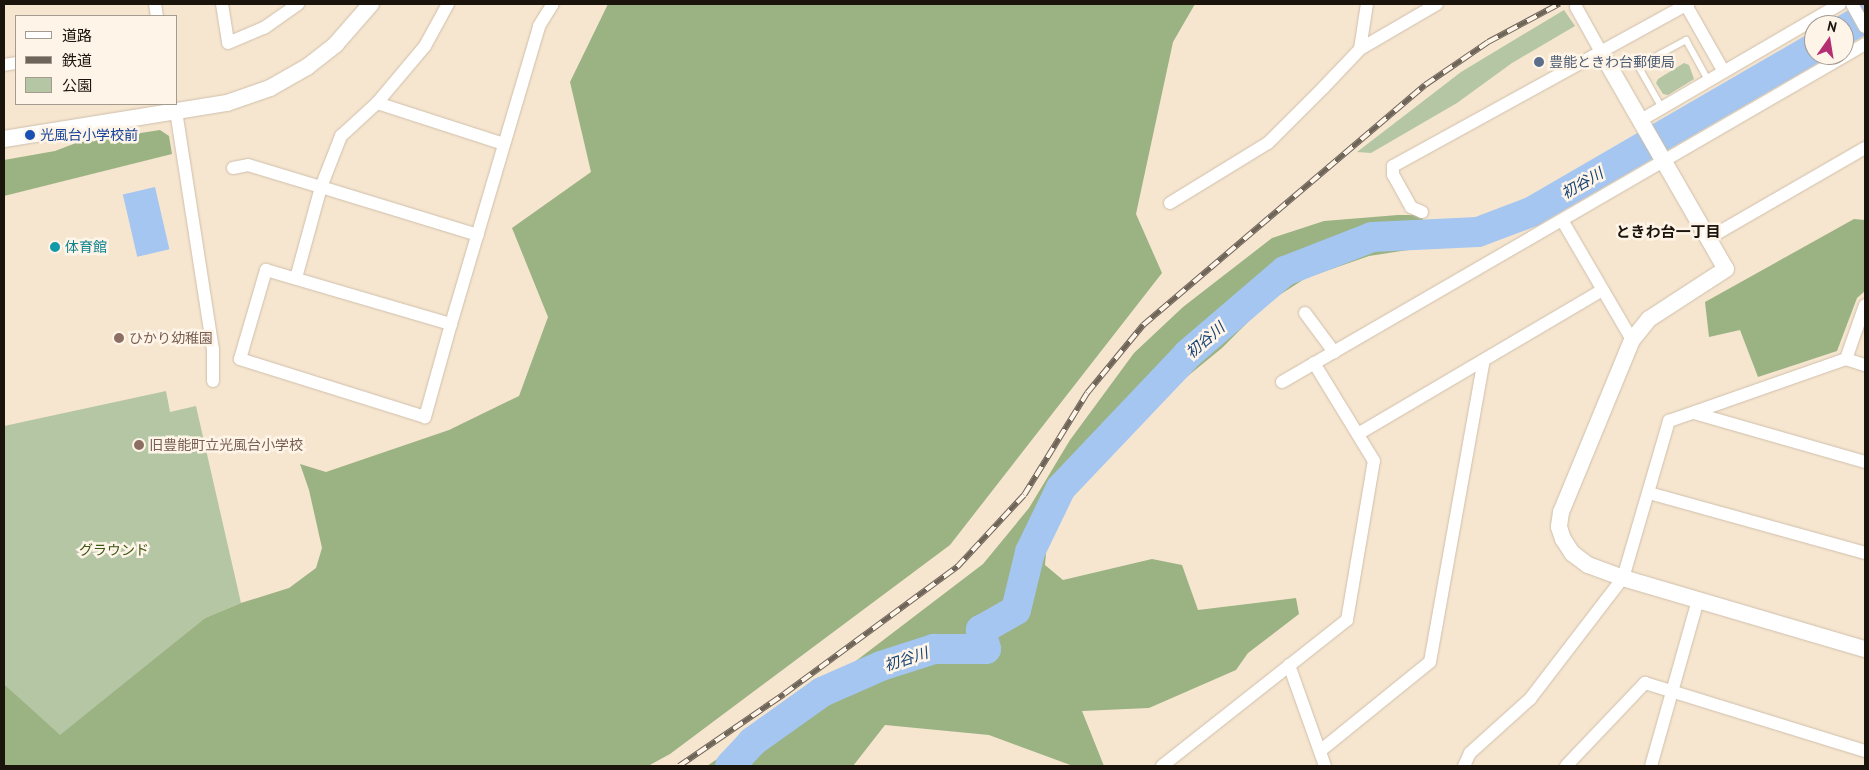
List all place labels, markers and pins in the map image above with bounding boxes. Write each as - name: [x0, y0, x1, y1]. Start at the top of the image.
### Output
- place label: 豊能ときわ台郵便局: [1549, 54, 1675, 70]
- marker: 豊能ときわ台郵便局: [1533, 56, 1545, 68]
- place label: 光風台小学校前: [40, 127, 138, 143]
- marker: 光風台小学校前: [24, 129, 36, 141]
- place label: 体育館: [65, 239, 107, 255]
- marker: 体育館: [49, 241, 61, 253]
- place label: ひかり幼稚園: [129, 330, 213, 346]
- marker: ひかり幼稚園: [113, 332, 125, 344]
- place label: 旧豊能町立光風台小学校: [149, 437, 303, 453]
- marker: 旧豊能町立光風台小学校: [133, 439, 145, 451]

